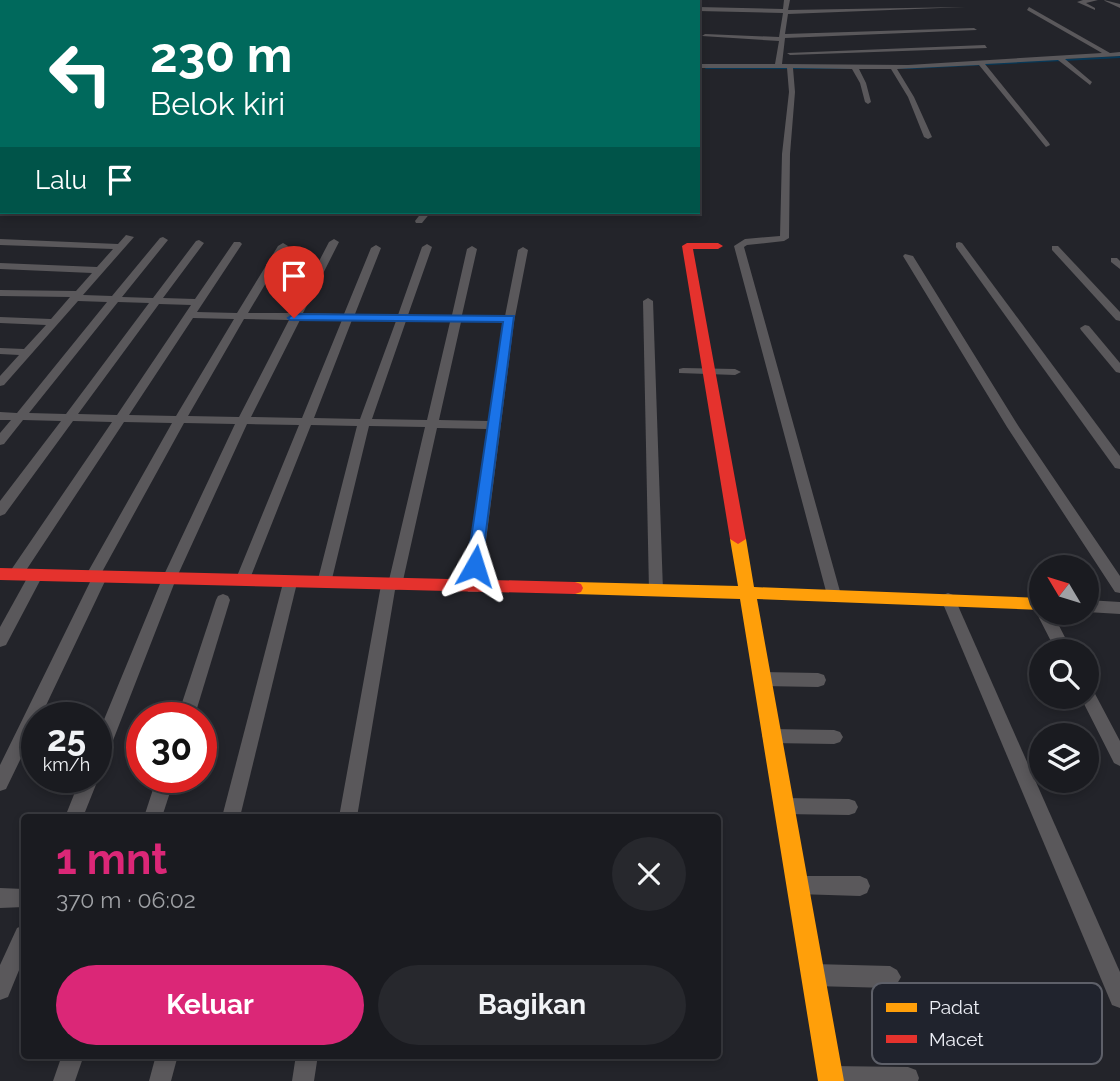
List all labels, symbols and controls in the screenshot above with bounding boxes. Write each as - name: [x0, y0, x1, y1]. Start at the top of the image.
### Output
- text: 230 m: [150, 26, 292, 83]
- icon: left: [35, 28, 126, 119]
- text: Belok kiri: [150, 85, 285, 122]
- icon: arrive: [101, 161, 139, 199]
- text: Lalu: [35, 165, 87, 195]
- pin: [264, 246, 324, 318]
- icon: arrive: [275, 257, 313, 295]
- position arrow: [438, 529, 512, 603]
- north arrow: [1029, 555, 1099, 625]
- map controls: [1029, 555, 1099, 793]
- button: search: [1029, 639, 1099, 709]
- speed limit sign: 30: [126, 702, 217, 793]
- text: 25: [47, 718, 86, 759]
- button: layers: [1029, 723, 1099, 793]
- text: km/h: [43, 754, 90, 775]
- text: 1 mnt: [56, 835, 167, 884]
- button: close: [612, 837, 686, 911]
- text: 370 m · 06:02: [56, 886, 196, 913]
- button: Keluar: [56, 965, 364, 1045]
- button: Bagikan: [378, 965, 686, 1045]
- legend: [872, 983, 1102, 1064]
- text: Padat: [929, 996, 980, 1018]
- text: Macet: [929, 1028, 984, 1050]

